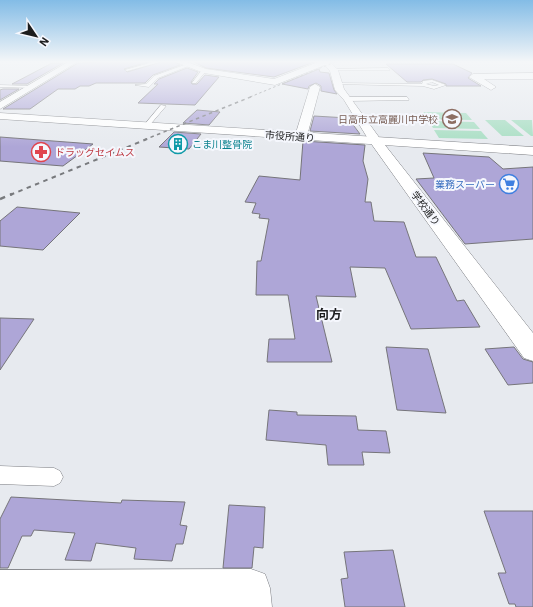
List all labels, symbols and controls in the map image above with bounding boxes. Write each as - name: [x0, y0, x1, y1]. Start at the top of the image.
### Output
- north arrow: [16, 16, 56, 56]
- text: N: [36, 34, 52, 49]
- school or university icon: 日高市立高麗川中学校: [441, 108, 463, 130]
- place label: 日高市立高麗川中学校: [338, 113, 438, 126]
- street label: 市役所通り: [265, 128, 315, 145]
- building icon: こま川整骨院: [167, 133, 189, 155]
- place label: こま川整骨院: [192, 138, 252, 151]
- pharmacy icon: ドラッグセイムス: [30, 141, 52, 163]
- place label: ドラッグセイムス: [55, 146, 135, 159]
- supermarket icon: 業務スーパー: [498, 173, 520, 195]
- place label: 業務スーパー: [435, 178, 495, 191]
- street label: 学校通り: [408, 188, 443, 228]
- district label: 向方: [316, 306, 342, 323]

